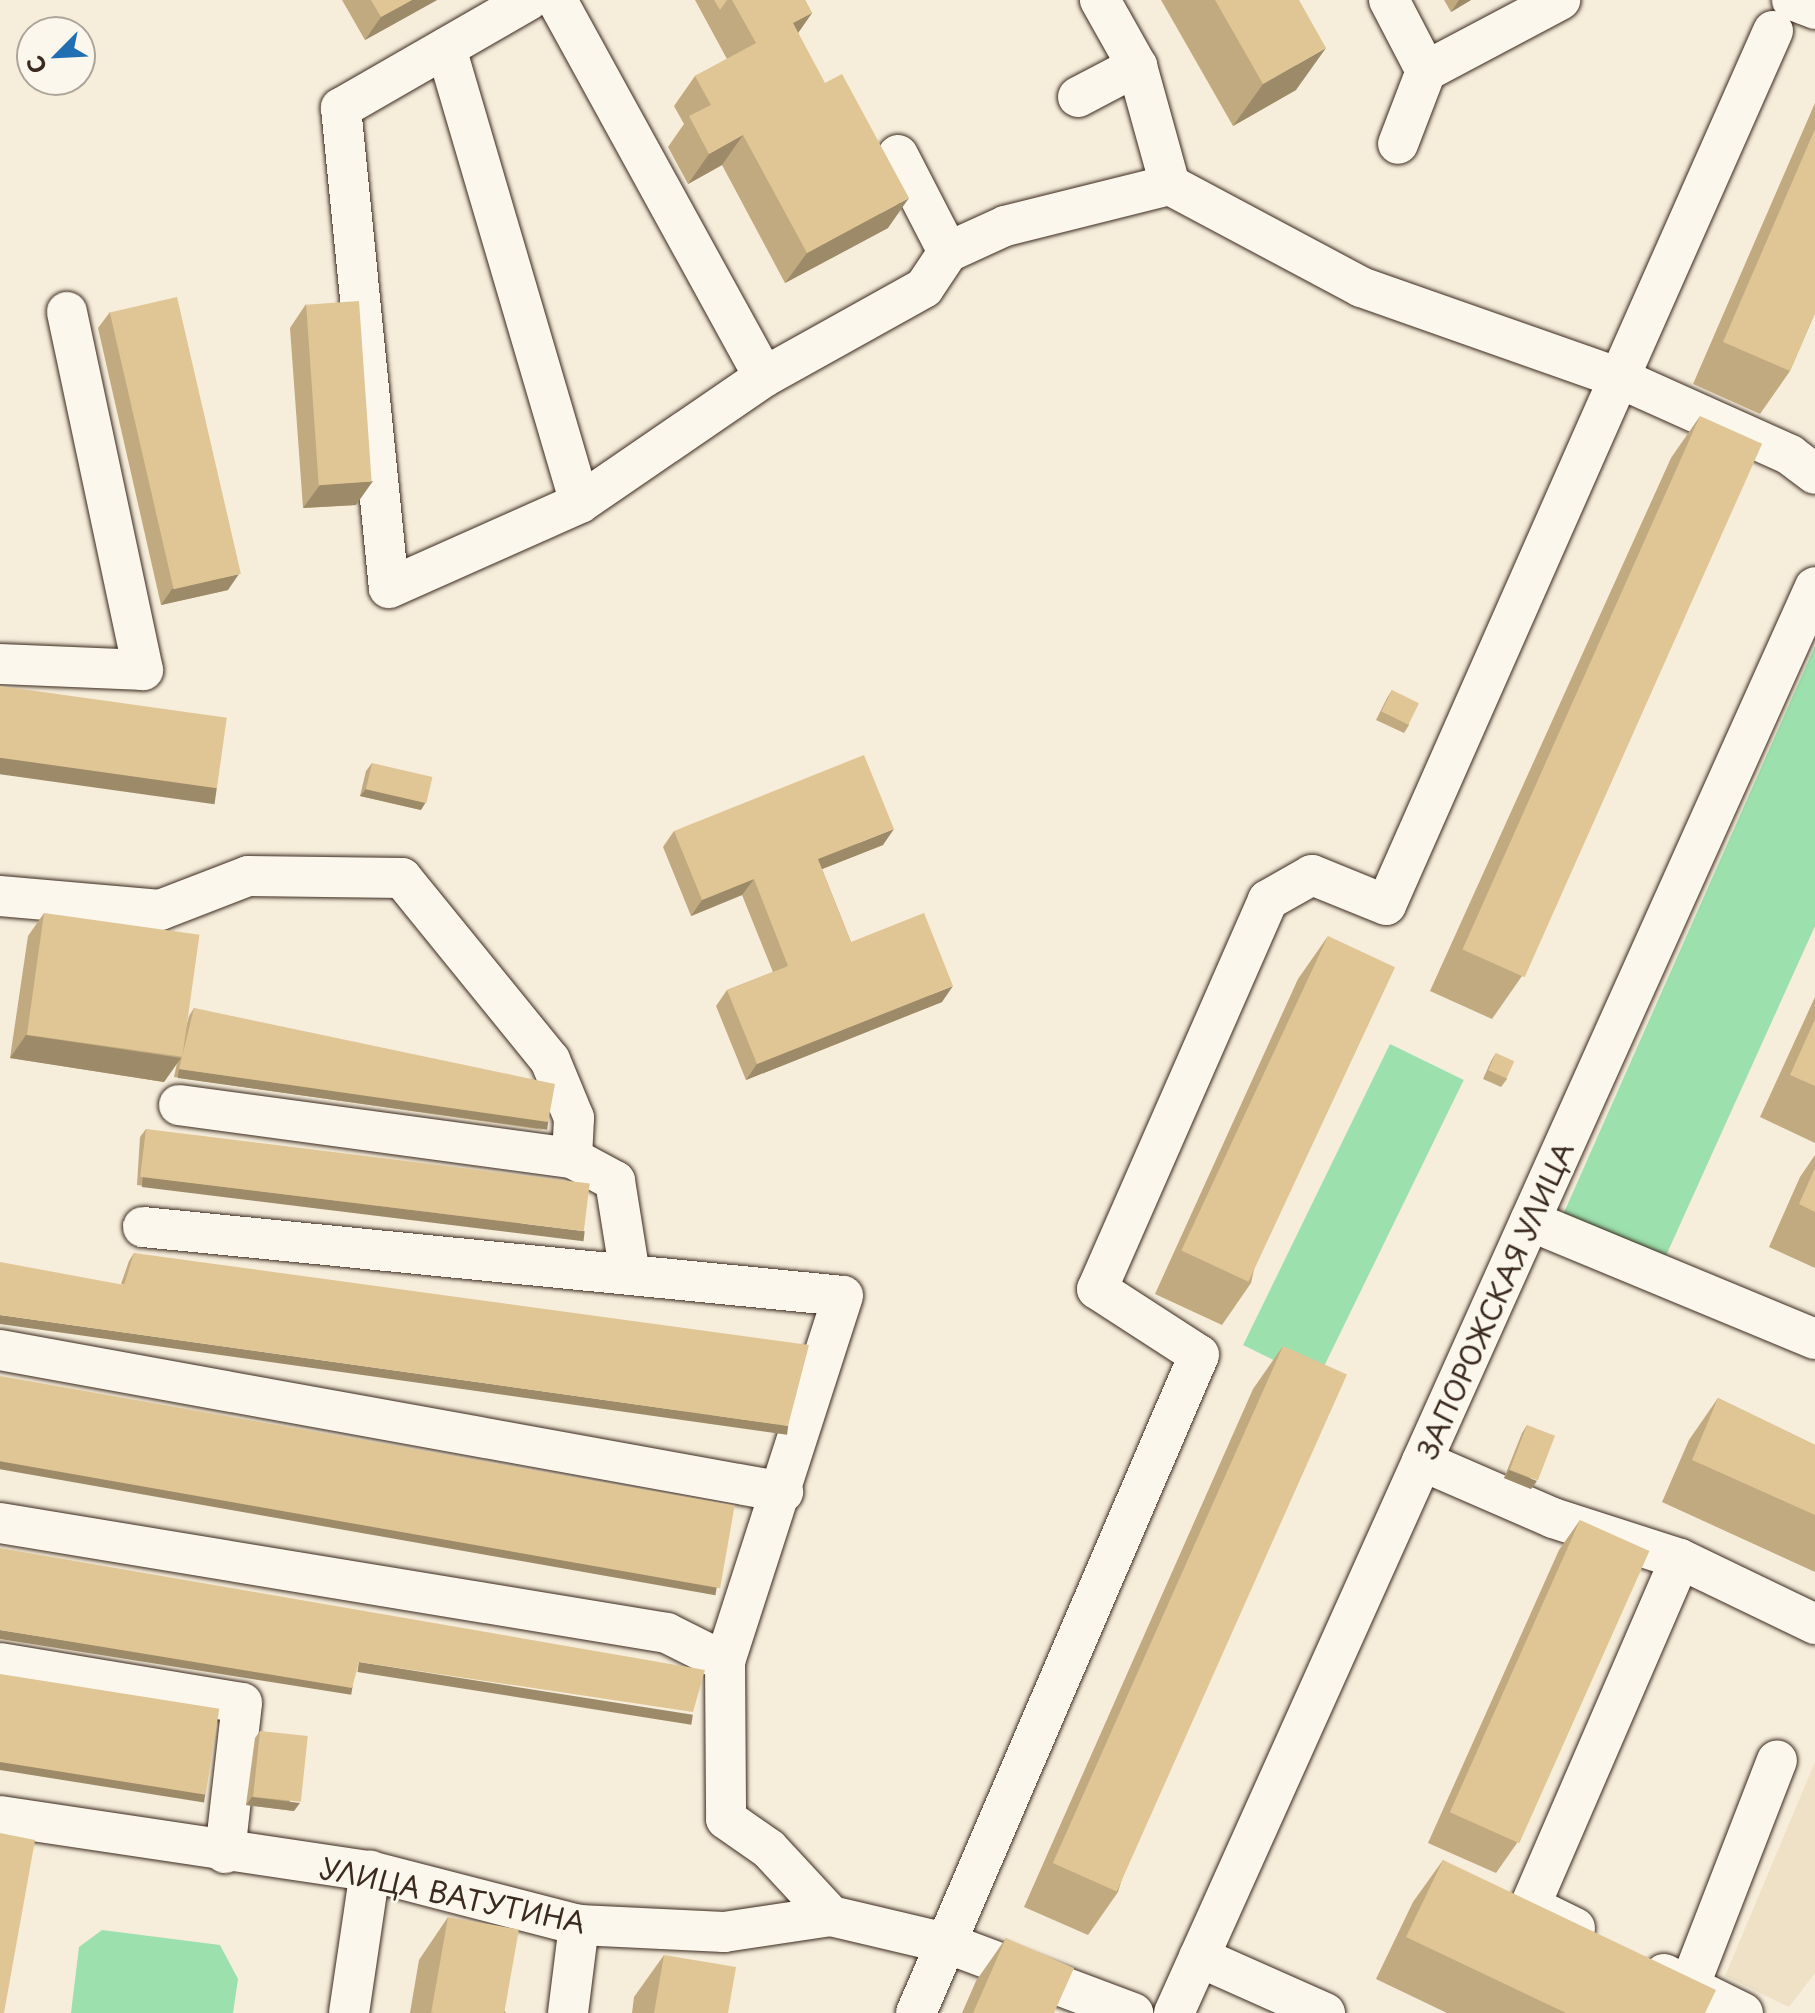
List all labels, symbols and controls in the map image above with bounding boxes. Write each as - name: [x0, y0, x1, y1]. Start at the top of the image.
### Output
- north arrow: [16, 16, 96, 96]
- text: С: [17, 51, 54, 79]
- street label: ЗАПОРОЖСКАЯ УЛИЦА: [1410, 1137, 1580, 1463]
- street label: УЛИЦА ВАТУТИНА: [317, 1850, 589, 1940]

